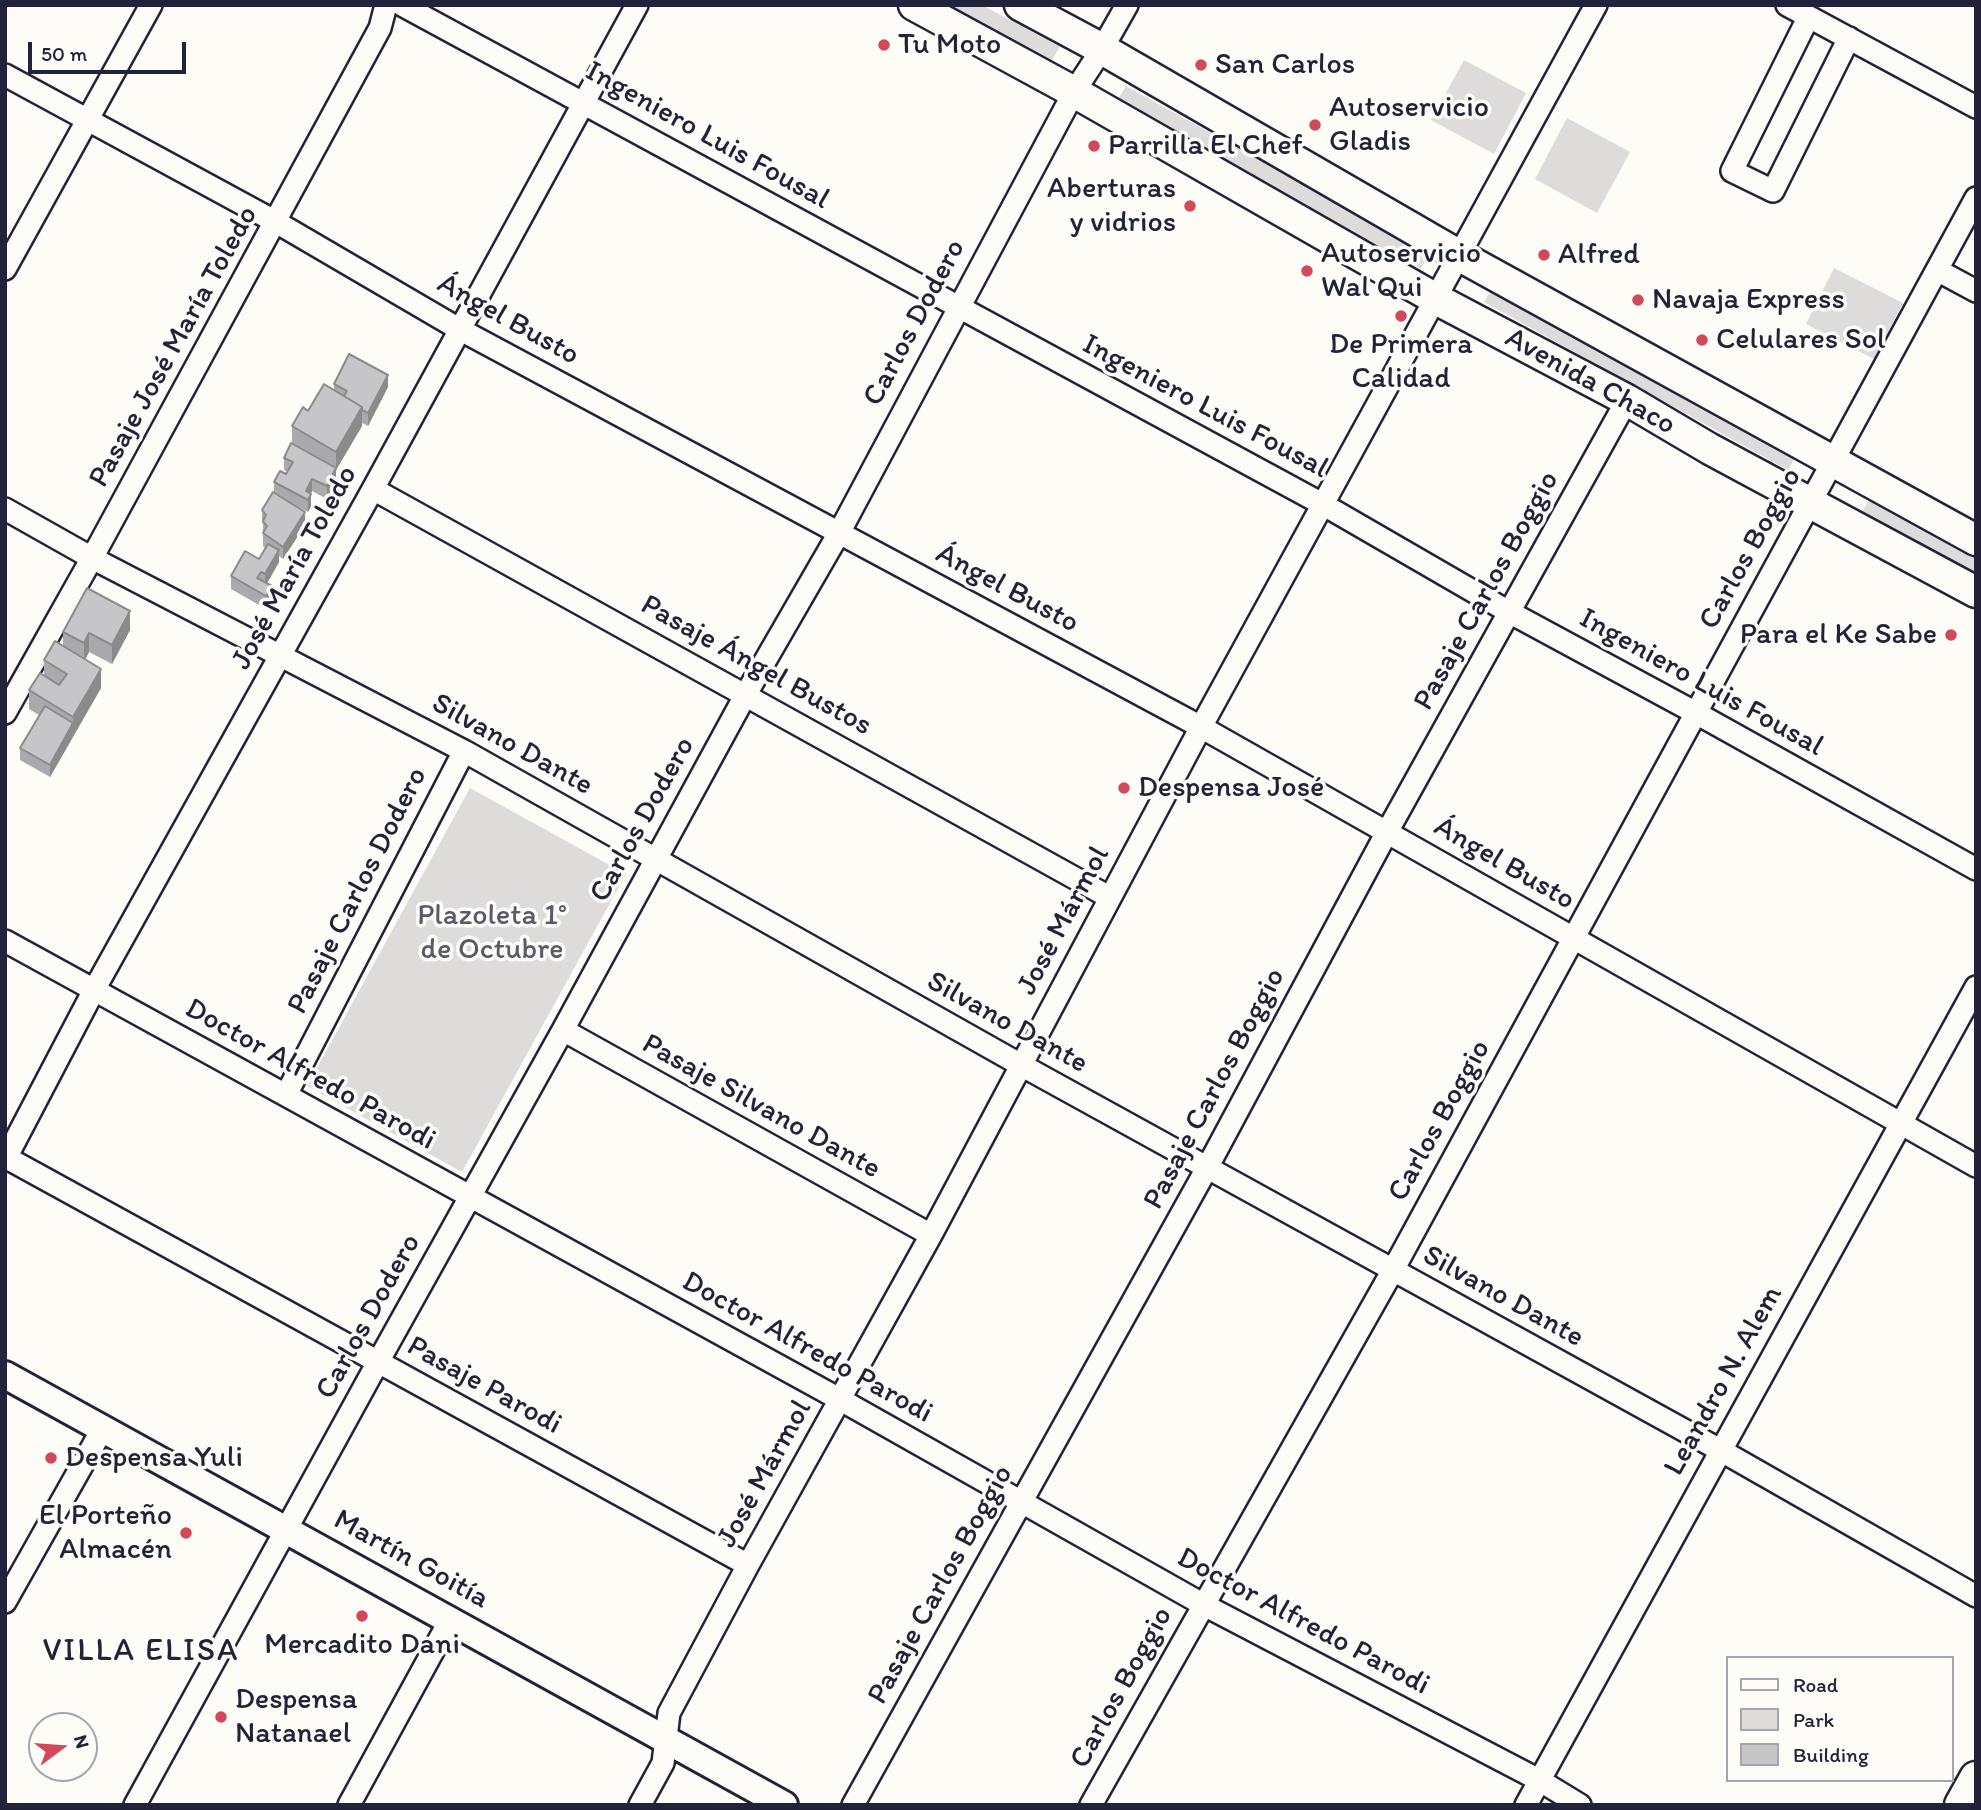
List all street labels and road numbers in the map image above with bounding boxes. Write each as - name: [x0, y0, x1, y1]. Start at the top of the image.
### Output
- street label: Ingeniero Luis Fousal: [579, 54, 835, 218]
- street label: Pasaje José María Toledo: [82, 200, 266, 494]
- street label: Carlos Dodero: [856, 234, 974, 412]
- street label: Ángel Busto: [431, 266, 585, 374]
- street label: Avenida Chaco: [1499, 320, 1681, 444]
- street label: Ingeniero Luis Fousal: [1076, 327, 1334, 487]
- street label: José María Toledo: [224, 460, 366, 676]
- street label: Carlos Boggio: [1692, 462, 1810, 636]
- street label: Pasaje Carlos Boggio: [1406, 465, 1568, 717]
- street label: Ángel Busto: [929, 536, 1085, 642]
- street label: Pasaje Ángel Bustos: [634, 588, 878, 744]
- street label: Ingeniero Luis Fousal: [1573, 601, 1829, 765]
- street label: Silvano Dante: [425, 686, 599, 804]
- street label: Carlos Dodero: [583, 731, 703, 909]
- street label: Pasaje Carlos Dodero: [280, 762, 436, 1020]
- street label: Ángel Busto: [1427, 809, 1581, 919]
- street label: José Mármol: [1010, 841, 1118, 1001]
- street label: Pasaje Carlos Boggio: [1136, 962, 1294, 1216]
- street label: Silvano Dante: [920, 964, 1094, 1082]
- street label: Doctor Alfredo Parodi: [178, 991, 442, 1159]
- street label: Pasaje Silvano Dante: [635, 1027, 887, 1187]
- street label: Carlos Boggio: [1381, 1034, 1499, 1208]
- street label: Carlos Dodero: [309, 1228, 429, 1406]
- street label: Silvano Dante: [1416, 1238, 1590, 1356]
- street label: Doctor Alfredo Parodi: [675, 1264, 939, 1432]
- street label: Leandro N. Alem: [1657, 1280, 1791, 1482]
- street label: Pasaje Parodi: [400, 1329, 568, 1443]
- street label: José Mármol: [710, 1394, 820, 1554]
- street label: Pasaje Carlos Boggio: [860, 1459, 1022, 1711]
- street label: Martín Goitía: [327, 1503, 495, 1617]
- street label: Doctor Alfredo Parodi: [1171, 1540, 1435, 1704]
- street label: Carlos Boggio: [1063, 1601, 1181, 1775]

